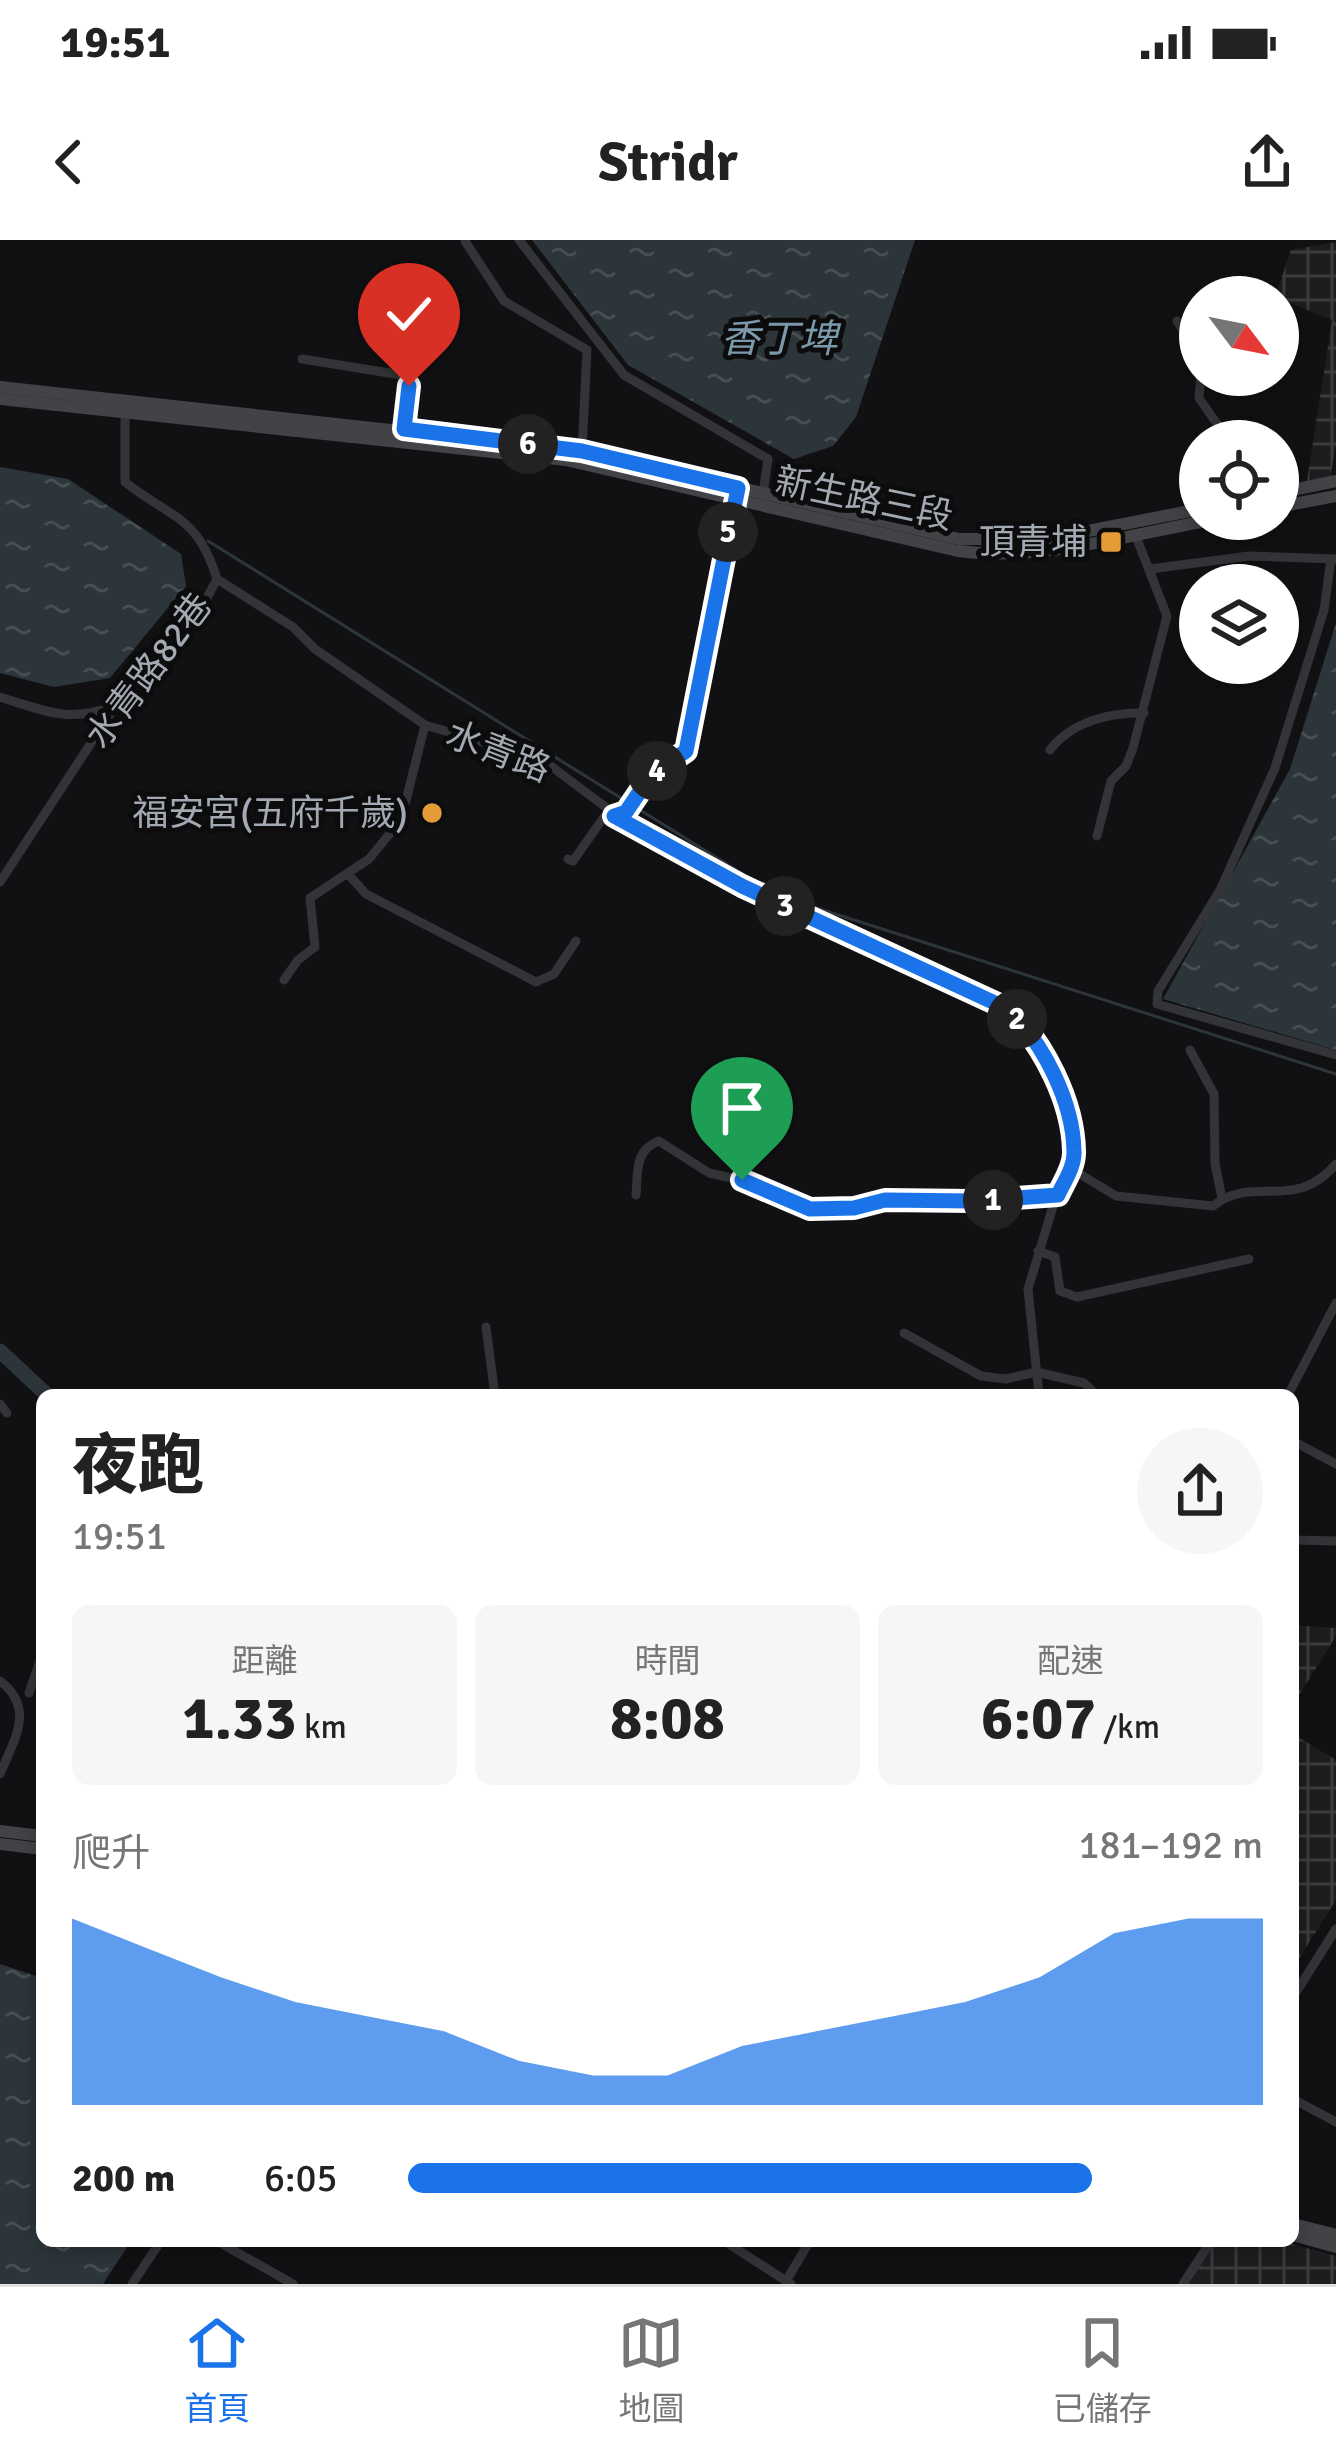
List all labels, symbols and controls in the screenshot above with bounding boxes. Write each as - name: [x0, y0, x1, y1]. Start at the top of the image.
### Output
- text: 19:51: [60, 15, 170, 70]
- icon: back: [36, 129, 102, 195]
- text: Stridr: [598, 129, 738, 196]
- icon: share: [1234, 129, 1300, 195]
- pin: [358, 263, 460, 386]
- north arrow: [1179, 276, 1299, 396]
- map controls: [1179, 276, 1299, 684]
- icon: check: [376, 281, 442, 347]
- water label: 香丁埤: [720, 315, 841, 363]
- pin: 6: [498, 414, 558, 474]
- button: locate: [1179, 420, 1299, 540]
- text: 6: [519, 423, 537, 464]
- street label: 新生路三段: [771, 458, 957, 540]
- pin: 5: [698, 502, 758, 562]
- text: 5: [719, 511, 737, 552]
- place label: 頂青埔: [979, 520, 1087, 565]
- marker: 頂青埔: [1098, 529, 1124, 555]
- button: layers: [1179, 564, 1299, 684]
- street label: 水青路82巷: [76, 584, 222, 758]
- street label: 水青路: [440, 712, 556, 792]
- pin: 4: [627, 741, 687, 801]
- text: 4: [648, 750, 666, 791]
- place label: 福安宮(五府千歲): [132, 791, 408, 836]
- marker: 福安宮(五府千歲): [419, 800, 445, 826]
- pin: 3: [755, 876, 815, 936]
- text: 3: [776, 885, 794, 926]
- pin: 2: [987, 989, 1047, 1049]
- text: 2: [1008, 998, 1026, 1039]
- pin: [691, 1057, 793, 1180]
- icon: arrive: [709, 1075, 775, 1141]
- pin: 1: [963, 1170, 1023, 1230]
- text: 1: [984, 1179, 1002, 1220]
- text: 夜跑: [72, 1426, 204, 1507]
- button: share: [1137, 1428, 1263, 1554]
- text: 19:51: [72, 1512, 167, 1560]
- text: 距離: [232, 1641, 298, 1682]
- text: 時間: [635, 1641, 701, 1682]
- text: 配速: [1038, 1641, 1104, 1682]
- text: 1.33: [182, 1682, 297, 1756]
- text: 8:08: [610, 1682, 725, 1756]
- text: 6:07: [981, 1682, 1096, 1756]
- text: km: [297, 1707, 347, 1748]
- text: /km: [1096, 1707, 1160, 1748]
- text: 181–192 m: [1078, 1821, 1263, 1869]
- text: 爬升: [72, 1829, 150, 1877]
- text: 200 m: [72, 2154, 175, 2202]
- text: 6:05: [264, 2154, 338, 2202]
- tab: 首頁: [184, 2310, 250, 2430]
- tab: 地圖: [618, 2310, 684, 2430]
- tab: 已儲存: [1053, 2310, 1152, 2430]

